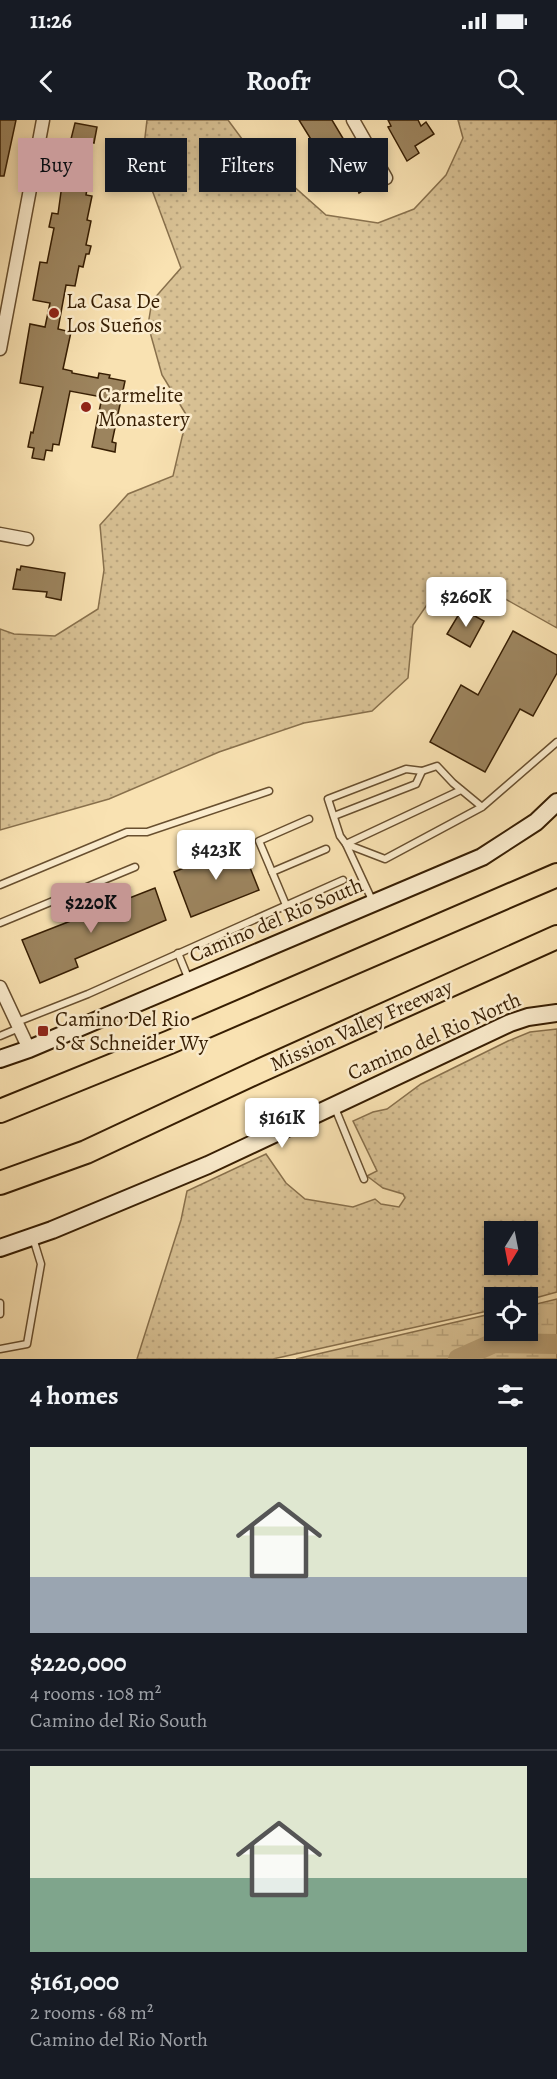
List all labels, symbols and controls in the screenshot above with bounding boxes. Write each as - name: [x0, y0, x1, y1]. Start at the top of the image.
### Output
- text: 11:26: [30, 6, 72, 36]
- text: Roofr: [246, 63, 311, 99]
- icon: back: [30, 65, 63, 98]
- icon: search: [494, 65, 527, 98]
- chip: Buy: [18, 138, 93, 192]
- chip: Rent: [105, 138, 187, 192]
- chip: Filters: [199, 138, 296, 192]
- chip: New: [308, 138, 388, 192]
- place label: La Casa De Los Sueños: [66, 287, 162, 339]
- marker: La Casa De Los Sueños: [47, 306, 61, 320]
- place label: Carmelite Monastery: [98, 381, 190, 433]
- marker: Carmelite Monastery: [79, 400, 93, 414]
- pin: $260K: [424, 577, 508, 628]
- text: $260K: [440, 583, 492, 610]
- pin: $423K: [174, 830, 258, 881]
- text: $423K: [191, 836, 241, 863]
- street label: Camino del Rio South: [185, 871, 367, 969]
- pin: $220K: [49, 883, 133, 934]
- text: $220K: [65, 889, 117, 916]
- street label: Mission Valley Freeway: [265, 972, 457, 1078]
- street label: Camino del Rio North: [343, 985, 525, 1087]
- place label: Camino Del Rio S & Schneider Wy: [55, 1005, 209, 1057]
- marker: Camino Del Rio S & Schneider Wy: [36, 1024, 50, 1038]
- pin: $161K: [240, 1098, 324, 1149]
- text: $161K: [259, 1104, 305, 1131]
- north arrow: [484, 1221, 538, 1275]
- map controls: [484, 1221, 538, 1341]
- button: locate: [484, 1287, 538, 1341]
- text: 4 homes: [30, 1378, 119, 1413]
- icon: filters: [494, 1379, 527, 1412]
- icon: home: [225, 1486, 333, 1594]
- text: $220,000: [30, 1645, 127, 1680]
- text: 4 rooms · 108 m²: [30, 1680, 161, 1707]
- text: Camino del Rio South: [30, 1707, 207, 1734]
- icon: home: [225, 1805, 333, 1913]
- text: $161,000: [30, 1964, 119, 1999]
- text: 2 rooms · 68 m²: [30, 1999, 154, 2026]
- text: Camino del Rio North: [30, 2026, 208, 2053]

